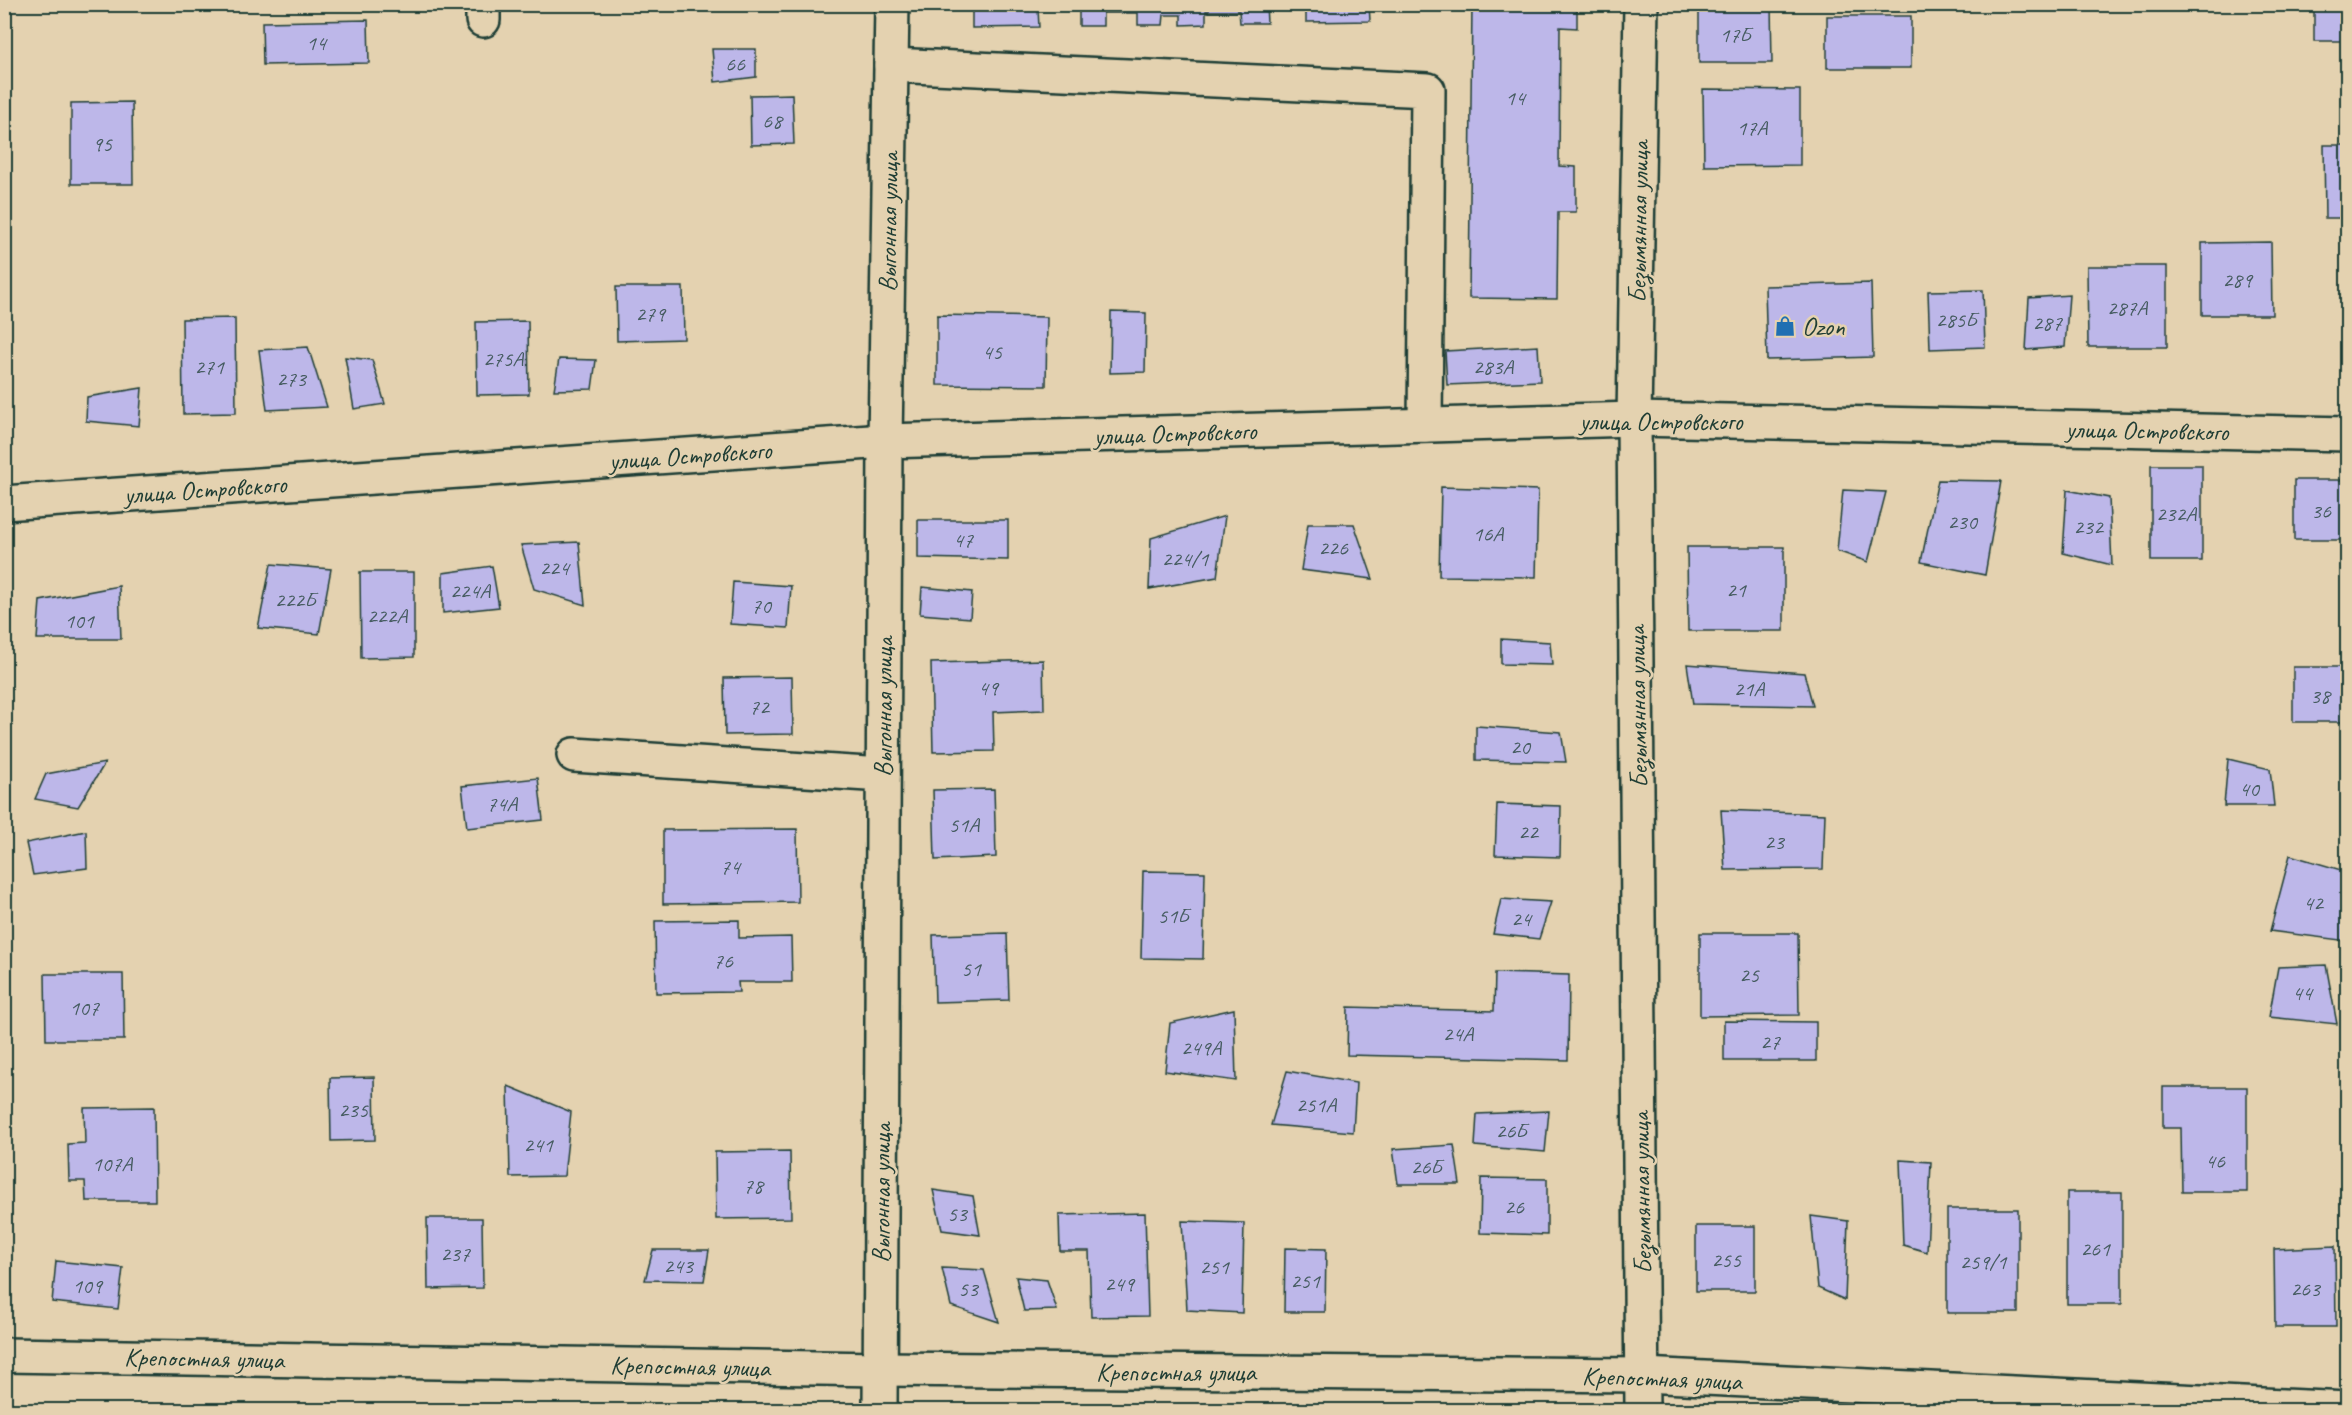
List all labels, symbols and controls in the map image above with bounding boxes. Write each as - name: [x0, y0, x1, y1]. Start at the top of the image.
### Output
- house number: 17Б: [1720, 21, 1754, 49]
- house number: 14: [306, 29, 328, 57]
- house number: 66: [725, 50, 746, 78]
- house number: 14: [1505, 84, 1527, 112]
- house number: 68: [762, 107, 784, 135]
- house number: 17А: [1737, 114, 1768, 142]
- house number: 95: [92, 130, 113, 158]
- street label: Безымянная улица: [1621, 138, 1657, 303]
- street label: Выгонная улица: [871, 150, 906, 292]
- house number: 289: [2222, 266, 2254, 294]
- house number: 287А: [2107, 294, 2148, 322]
- house number: 279: [635, 300, 667, 328]
- house number: 285Б: [1936, 306, 1980, 334]
- house number: 287: [2032, 309, 2063, 337]
- place label: Ozon: [1802, 310, 1845, 343]
- shop icon: Ozon: [1773, 314, 1797, 338]
- house number: 45: [982, 338, 1003, 366]
- house number: 275А: [483, 345, 524, 373]
- house number: 271: [194, 353, 225, 381]
- house number: 283А: [1473, 353, 1514, 381]
- house number: 273: [276, 365, 308, 393]
- street label: улица Островского: [1578, 405, 1744, 438]
- street label: улица Островского: [2063, 413, 2231, 448]
- street label: улица Островского: [1091, 414, 1259, 453]
- street label: улица Островского: [606, 433, 774, 478]
- street label: улица Островского: [121, 467, 289, 512]
- house number: 36: [2311, 497, 2332, 525]
- house number: 232А: [2156, 500, 2197, 528]
- house number: 230: [1947, 508, 1979, 536]
- house number: 232: [2073, 513, 2105, 541]
- house number: 16А: [1473, 520, 1504, 548]
- house number: 47: [953, 526, 974, 554]
- house number: 226: [1318, 534, 1349, 562]
- house number: 224/1: [1162, 545, 1210, 573]
- house number: 224: [539, 554, 571, 582]
- house number: 21: [1726, 576, 1747, 604]
- house number: 224А: [450, 577, 491, 605]
- house number: 222Б: [275, 586, 319, 614]
- house number: 70: [751, 592, 773, 620]
- house number: 222А: [367, 602, 408, 630]
- house number: 101: [64, 607, 95, 635]
- street label: Безымянная улица: [1620, 623, 1656, 788]
- street label: Выгонная улица: [867, 635, 900, 777]
- house number: 49: [978, 674, 1000, 702]
- house number: 21А: [1734, 675, 1765, 703]
- house number: 38: [2310, 682, 2332, 710]
- house number: 72: [749, 693, 771, 721]
- house number: 20: [1510, 733, 1532, 761]
- house number: 40: [2239, 775, 2261, 803]
- house number: 74А: [487, 790, 518, 818]
- house number: 51А: [949, 811, 980, 839]
- house number: 22: [1518, 818, 1540, 846]
- house number: 23: [1764, 828, 1786, 856]
- house number: 74: [720, 853, 742, 881]
- house number: 42: [2303, 889, 2325, 917]
- house number: 51Б: [1158, 902, 1192, 930]
- house number: 24: [1511, 905, 1533, 933]
- house number: 76: [713, 947, 734, 975]
- house number: 51: [961, 955, 982, 983]
- house number: 25: [1739, 961, 1760, 989]
- house number: 44: [2292, 979, 2314, 1007]
- house number: 107: [69, 994, 100, 1022]
- house number: 24А: [1443, 1020, 1474, 1048]
- house number: 27: [1760, 1028, 1781, 1056]
- house number: 249А: [1181, 1034, 1222, 1062]
- house number: 251А: [1296, 1091, 1337, 1119]
- house number: 235: [338, 1096, 369, 1124]
- street label: Безымянная улица: [1624, 1109, 1660, 1274]
- house number: 26Б: [1496, 1117, 1530, 1145]
- street label: Выгонная улица: [865, 1121, 898, 1263]
- house number: 241: [523, 1131, 554, 1159]
- house number: 46: [2205, 1147, 2226, 1175]
- house number: 107А: [92, 1150, 133, 1178]
- house number: 26Б: [1411, 1153, 1445, 1181]
- house number: 78: [743, 1172, 765, 1200]
- house number: 26: [1504, 1193, 1525, 1221]
- house number: 53: [947, 1200, 969, 1228]
- house number: 261: [2080, 1235, 2111, 1263]
- house number: 237: [440, 1240, 471, 1268]
- house number: 255: [1711, 1246, 1742, 1274]
- house number: 259/1: [1960, 1248, 2008, 1276]
- house number: 243: [663, 1252, 695, 1280]
- house number: 251: [1199, 1253, 1230, 1281]
- house number: 251: [1290, 1267, 1321, 1295]
- house number: 249: [1104, 1270, 1136, 1298]
- house number: 109: [72, 1272, 104, 1300]
- house number: 53: [958, 1275, 980, 1303]
- house number: 263: [2290, 1275, 2322, 1303]
- street label: Крепостная улица: [124, 1341, 286, 1376]
- street label: Крепостная улица: [610, 1349, 772, 1384]
- street label: Крепостная улица: [1096, 1356, 1258, 1389]
- street label: Крепостная улица: [1582, 1359, 1744, 1398]

